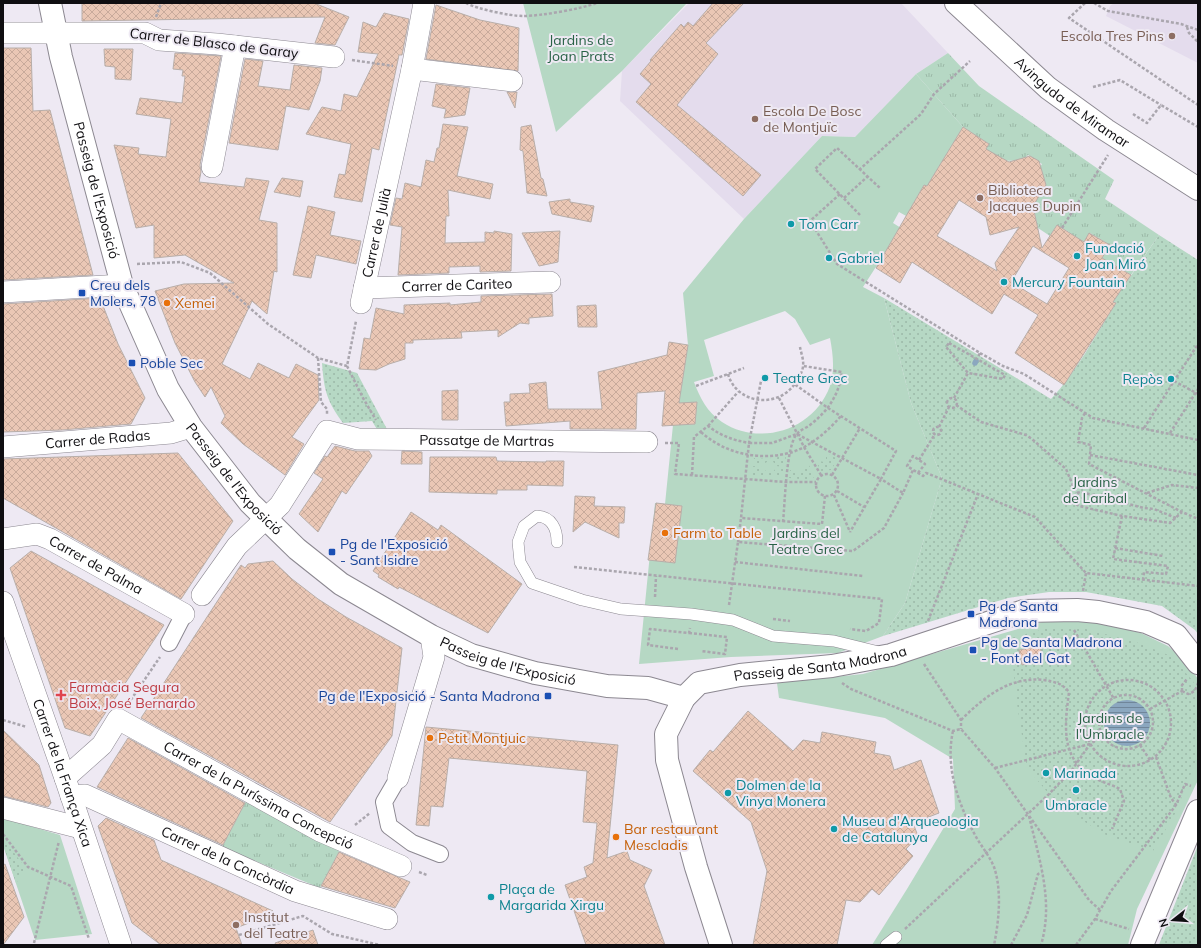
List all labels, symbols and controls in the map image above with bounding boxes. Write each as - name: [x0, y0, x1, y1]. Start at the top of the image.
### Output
- street label: Carrer de Blasco de Garay: [129, 24, 300, 62]
- place label: Escola Tres Pins: [1061, 27, 1164, 45]
- park label: Jardins de Joan Prats: [547, 31, 615, 65]
- marker: Escola Tres Pins: [1167, 31, 1177, 41]
- street label: Avinguda de Miramar: [1011, 53, 1134, 152]
- place label: Escola De Bosc de Montjuïc: [763, 102, 861, 136]
- marker: Escola De Bosc de Montjuïc: [750, 114, 760, 124]
- street label: Passeig de l'Exposició: [70, 120, 124, 261]
- place label: Biblioteca Jacques Dupin: [988, 181, 1081, 215]
- street label: Carrer de Julià: [358, 186, 395, 279]
- marker: Biblioteca Jacques Dupin: [975, 193, 985, 203]
- place label: Tom Carr: [799, 215, 859, 233]
- marker: Tom Carr: [786, 219, 796, 229]
- place label: Fundació Joan Miró: [1085, 239, 1146, 273]
- place label: Gabriel: [837, 249, 883, 267]
- marker: Fundació Joan Miró: [1072, 251, 1082, 261]
- marker: Gabriel: [824, 253, 834, 263]
- place label: Mercury Fountain: [1012, 273, 1125, 291]
- street label: Carrer de Cariteo: [401, 274, 513, 296]
- place label: Creu dels Molers, 78: [90, 276, 157, 310]
- marker: Mercury Fountain: [999, 277, 1009, 287]
- marker: Creu dels Molers, 78: [77, 288, 87, 298]
- place label: Xemei: [175, 294, 215, 312]
- marker: Xemei: [162, 298, 172, 308]
- place label: Poble Sec: [140, 354, 203, 372]
- marker: Poble Sec: [127, 358, 137, 368]
- place label: Teatre Grec: [773, 369, 847, 387]
- place label: Repòs: [1123, 370, 1163, 388]
- marker: Teatre Grec: [760, 373, 770, 383]
- marker: Repòs: [1166, 374, 1176, 384]
- street label: Passeig de l'Exposició: [182, 419, 286, 539]
- street label: Carrer de Radas: [44, 426, 151, 452]
- street label: Passatge de Martras: [419, 431, 554, 450]
- park label: Jardins de Laribal: [1063, 473, 1127, 507]
- place label: Farm to Table: [673, 524, 762, 542]
- park label: Jardins del Teatre Grec: [769, 524, 843, 558]
- marker: Farm to Table: [660, 528, 670, 538]
- street label: Carrer de Palma: [46, 531, 146, 598]
- place label: Pg de l'Exposició - Sant Isidre: [340, 535, 448, 569]
- marker: Pg de l'Exposició - Sant Isidre: [327, 547, 337, 557]
- place label: Pg de Santa Madrona: [979, 597, 1058, 631]
- marker: Pg de Santa Madrona: [966, 609, 976, 619]
- street label: Passeig de l'Exposició: [437, 633, 577, 689]
- place label: Pg de Santa Madrona - Font del Gat: [981, 633, 1122, 667]
- street label: Passeig de Santa Madrona: [732, 641, 909, 685]
- marker: Pg de Santa Madrona - Font del Gat: [968, 645, 978, 655]
- place label: Farmàcia Segura Boix, José Bernardo: [69, 678, 195, 712]
- place label: Pg de l'Exposició - Santa Madrona: [318, 687, 540, 705]
- marker: Farmàcia Segura Boix, José Bernardo: [56, 690, 66, 700]
- marker: Pg de l'Exposició - Santa Madrona: [543, 691, 553, 701]
- street label: Carrer de la França Xica: [29, 696, 96, 849]
- park label: Jardins de l'Umbracle: [1076, 709, 1144, 743]
- place label: Petit Montjuic: [438, 729, 526, 747]
- marker: Petit Montjuic: [425, 733, 435, 743]
- street label: Carrer de la Puríssima Concepció: [160, 737, 356, 853]
- place label: Marinada: [1054, 764, 1116, 782]
- marker: Marinada: [1041, 768, 1051, 778]
- place label: Dolmen de la Vinya Monera: [736, 776, 826, 810]
- marker: Umbracle: [1071, 785, 1081, 795]
- marker: Dolmen de la Vinya Monera: [723, 788, 733, 798]
- place label: Umbracle: [1045, 796, 1107, 814]
- place label: Museu d'Arqueologia de Catalunya: [842, 812, 979, 846]
- place label: Bar restaurant Mescladis: [624, 820, 718, 854]
- street label: Carrer de la Concòrdia: [158, 822, 297, 899]
- marker: Museu d'Arqueologia de Catalunya: [829, 824, 839, 834]
- marker: Bar restaurant Mescladis: [611, 832, 621, 842]
- place label: Plaça de Margarida Xirgu: [499, 880, 604, 914]
- marker: Plaça de Margarida Xirgu: [486, 892, 496, 902]
- north arrow: [1153, 900, 1193, 940]
- place label: Institut del Teatre: [244, 908, 308, 942]
- text: N: [1156, 917, 1171, 929]
- marker: Institut del Teatre: [231, 920, 241, 930]

